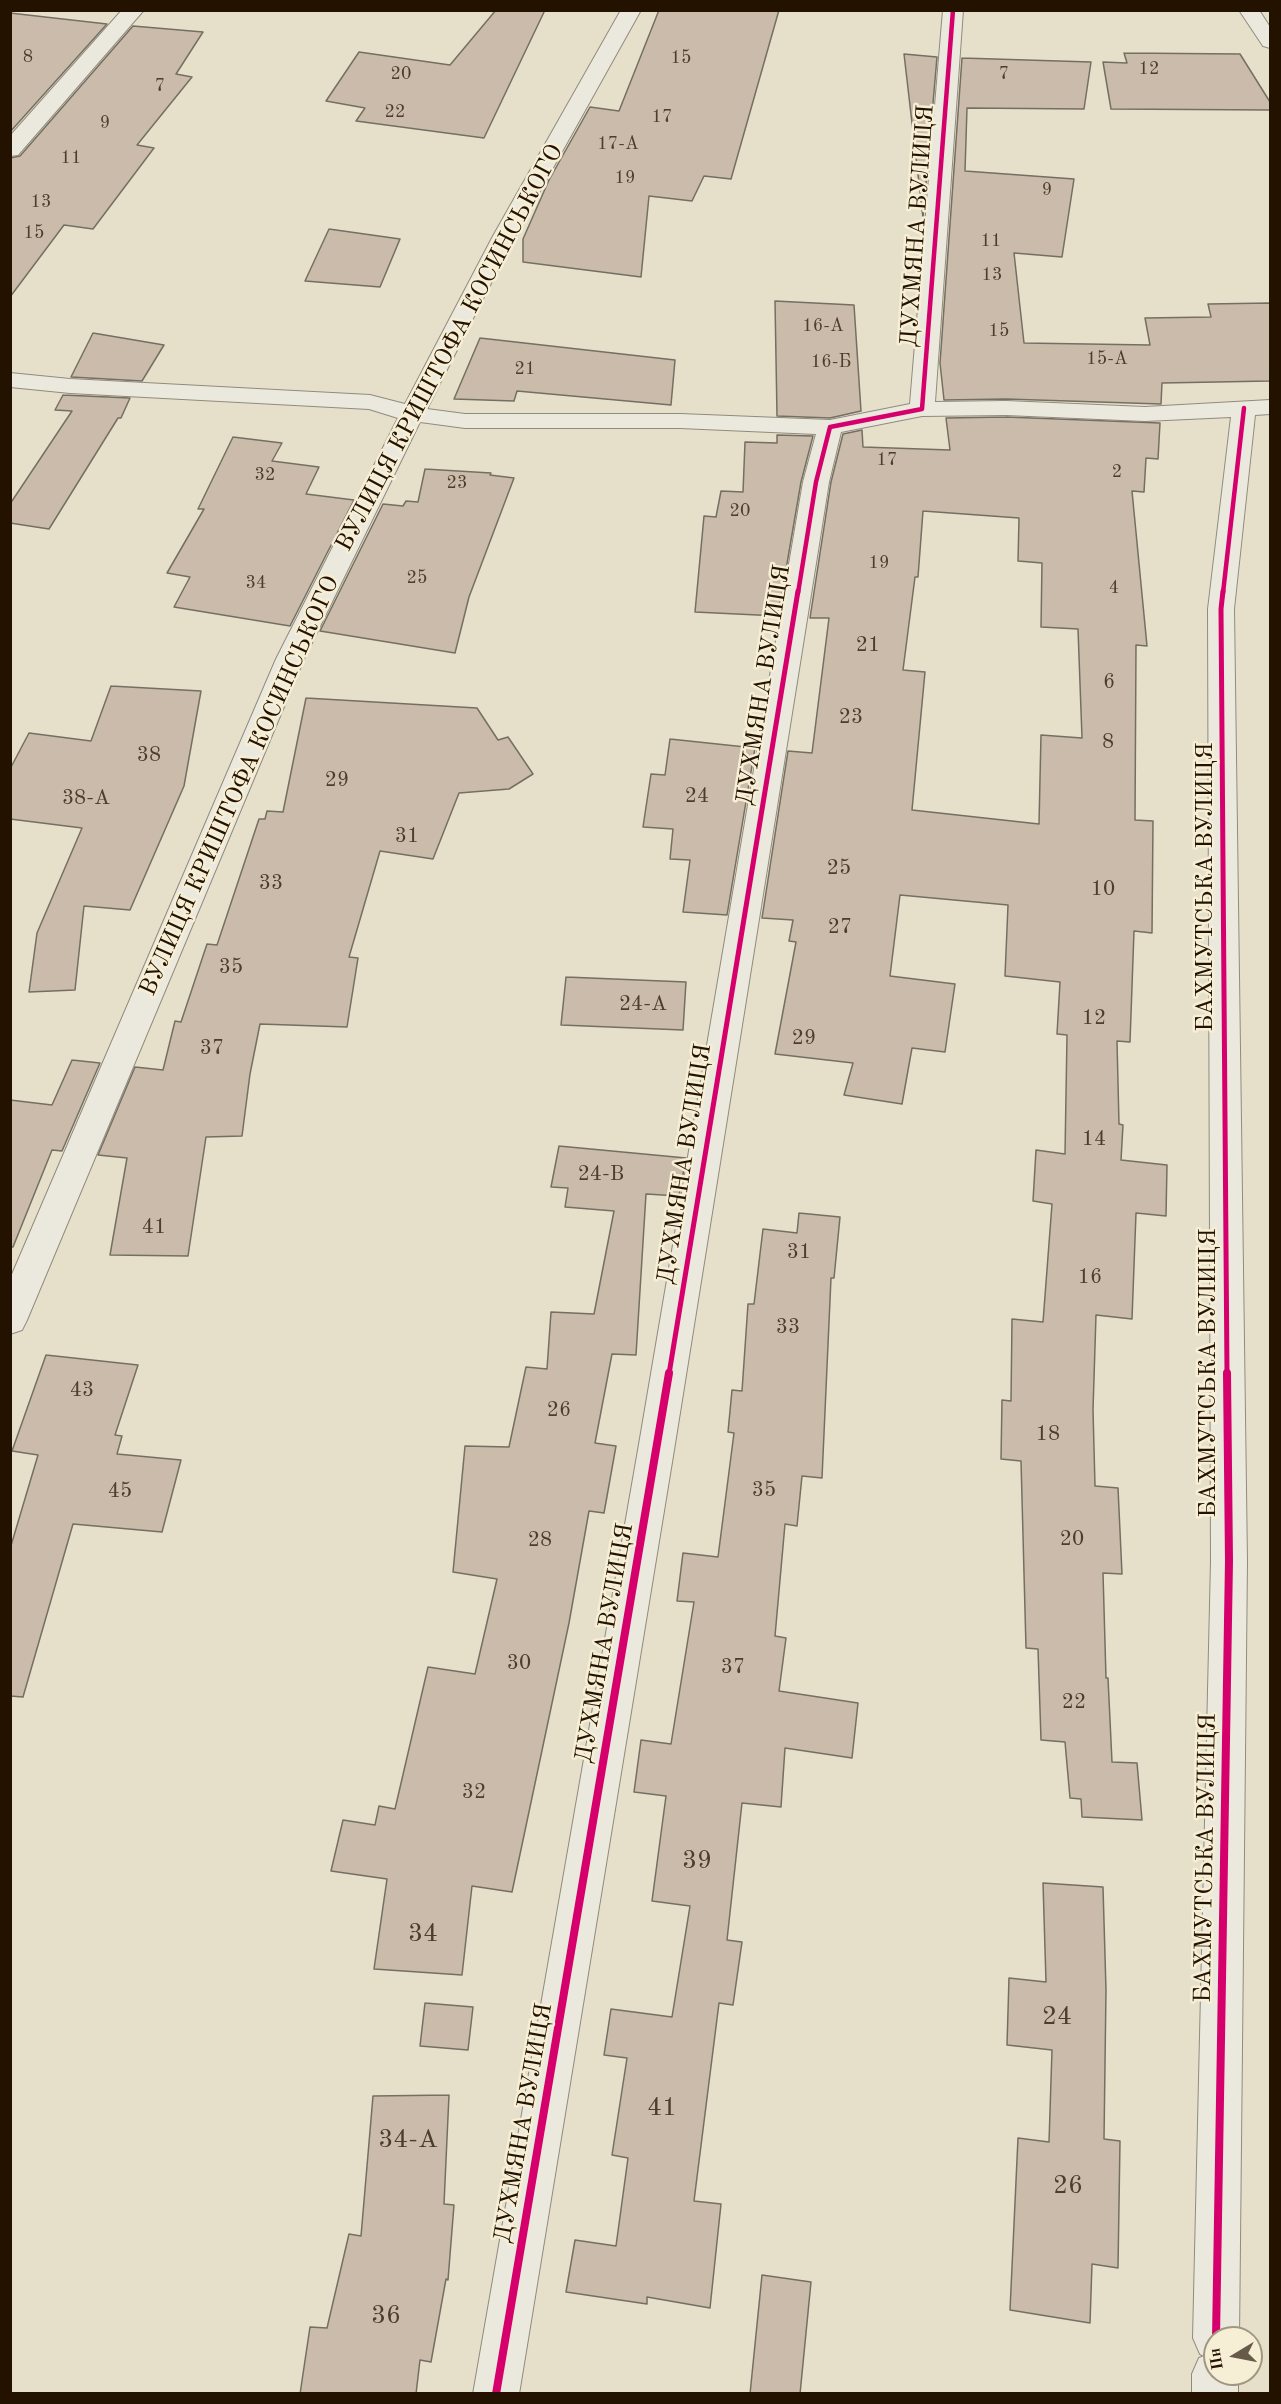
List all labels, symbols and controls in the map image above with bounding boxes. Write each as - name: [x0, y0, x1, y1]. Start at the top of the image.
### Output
- house number: 8: [23, 46, 33, 68]
- house number: 15: [671, 47, 691, 69]
- house number: 12: [1139, 58, 1159, 80]
- house number: 20: [391, 63, 411, 85]
- house number: 7: [999, 63, 1009, 85]
- house number: 7: [155, 75, 165, 97]
- house number: 22: [385, 101, 405, 123]
- street label: ДУХМЯНА ВУЛИЦЯ: [895, 104, 941, 348]
- house number: 17: [652, 106, 672, 128]
- house number: 9: [100, 112, 110, 134]
- house number: 17-А: [597, 133, 639, 155]
- street label: ВУЛИЦЯ КРИШТОФА КОСИНСЬКОГО: [330, 140, 570, 556]
- house number: 11: [61, 147, 81, 169]
- house number: 19: [615, 167, 635, 189]
- house number: 9: [1042, 179, 1052, 201]
- house number: 13: [31, 191, 51, 213]
- house number: 15: [24, 222, 44, 244]
- house number: 11: [981, 230, 1001, 252]
- house number: 13: [982, 264, 1002, 286]
- house number: 16-А: [802, 315, 844, 337]
- house number: 15: [989, 320, 1009, 342]
- house number: 15-А: [1086, 348, 1128, 370]
- house number: 16-Б: [811, 351, 851, 373]
- house number: 21: [515, 358, 535, 380]
- house number: 17: [877, 449, 897, 471]
- house number: 2: [1112, 461, 1122, 483]
- house number: 32: [255, 464, 275, 486]
- house number: 23: [447, 472, 467, 494]
- house number: 20: [730, 500, 750, 522]
- house number: 19: [869, 552, 889, 574]
- street label: ДУХМЯНА ВУЛИЦЯ: [731, 563, 797, 807]
- house number: 25: [407, 567, 427, 589]
- street label: ВУЛИЦЯ КРИШТОФА КОСИНСЬКОГО: [134, 571, 346, 1001]
- house number: 34: [246, 572, 266, 594]
- house number: 4: [1109, 577, 1119, 599]
- house number: 21: [856, 632, 880, 658]
- house number: 6: [1103, 669, 1115, 695]
- house number: 23: [839, 704, 863, 730]
- house number: 8: [1102, 729, 1114, 755]
- house number: 38: [137, 742, 161, 768]
- street label: БАХМУТСЬКА ВУЛИЦЯ: [1192, 742, 1220, 1032]
- house number: 29: [325, 767, 349, 793]
- house number: 24: [685, 783, 709, 809]
- house number: 38-А: [62, 785, 110, 811]
- house number: 31: [395, 823, 419, 849]
- house number: 25: [827, 855, 851, 881]
- house number: 33: [259, 870, 283, 896]
- house number: 10: [1091, 876, 1115, 902]
- house number: 27: [828, 914, 852, 940]
- house number: 35: [219, 954, 243, 980]
- house number: 24-А: [619, 991, 667, 1017]
- house number: 12: [1082, 1005, 1106, 1031]
- house number: 29: [792, 1025, 816, 1051]
- house number: 37: [200, 1035, 224, 1061]
- street label: ДУХМЯНА ВУЛИЦЯ: [652, 1042, 718, 1286]
- house number: 14: [1082, 1126, 1106, 1152]
- house number: 24-В: [578, 1161, 624, 1187]
- house number: 41: [142, 1214, 166, 1240]
- street label: БАХМУТСЬКА ВУЛИЦЯ: [1195, 1228, 1223, 1518]
- house number: 31: [787, 1239, 811, 1265]
- house number: 16: [1078, 1264, 1102, 1290]
- house number: 33: [776, 1314, 800, 1340]
- house number: 43: [70, 1377, 94, 1403]
- house number: 26: [547, 1397, 571, 1423]
- house number: 18: [1036, 1421, 1060, 1447]
- house number: 35: [752, 1477, 776, 1503]
- house number: 45: [108, 1478, 132, 1504]
- street label: ДУХМЯНА ВУЛИЦЯ: [570, 1521, 640, 1765]
- house number: 20: [1060, 1526, 1084, 1552]
- house number: 28: [528, 1527, 552, 1553]
- house number: 30: [507, 1650, 531, 1676]
- house number: 37: [721, 1654, 745, 1680]
- house number: 22: [1062, 1689, 1086, 1715]
- street label: БАХМУТСЬКА ВУЛИЦЯ: [1189, 1713, 1223, 2003]
- house number: 32: [462, 1779, 486, 1805]
- house number: 39: [682, 1845, 712, 1877]
- house number: 34: [408, 1918, 438, 1950]
- street label: ДУХМЯНА ВУЛИЦЯ: [489, 2001, 559, 2245]
- house number: 24: [1042, 2001, 1072, 2033]
- house number: 41: [647, 2092, 677, 2124]
- house number: 34-А: [378, 2124, 438, 2156]
- house number: 26: [1053, 2170, 1083, 2202]
- house number: 36: [371, 2300, 401, 2332]
- north arrow: [1203, 2326, 1263, 2386]
- text: Пн: [1207, 2347, 1227, 2371]

